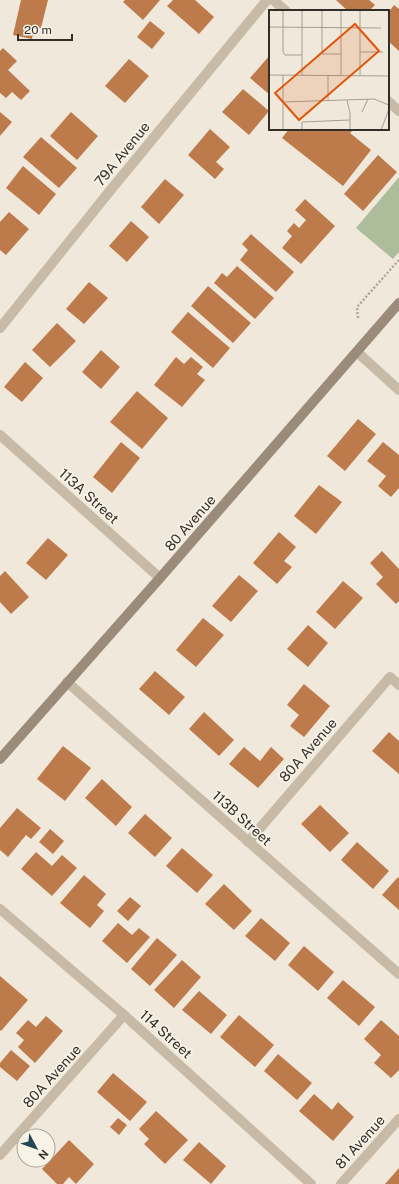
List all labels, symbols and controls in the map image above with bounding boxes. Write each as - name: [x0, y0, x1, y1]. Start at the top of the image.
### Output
- inset map: [269, 10, 389, 130]
- scale bar: [18, 16, 72, 42]
- text: 20 m: [24, 23, 52, 37]
- street label: 79A Avenue: [91, 118, 153, 189]
- street label: 113A Street: [56, 465, 122, 527]
- street label: 80 Avenue: [161, 492, 219, 554]
- street label: 80A Avenue: [276, 715, 340, 785]
- street label: 113B Street: [209, 787, 275, 849]
- street label: 114 Street: [137, 1006, 195, 1062]
- street label: 80A Avenue: [20, 1041, 84, 1111]
- street label: 81 Avenue: [332, 1112, 388, 1172]
- north arrow: [16, 1128, 56, 1168]
- text: N: [36, 1147, 51, 1162]

